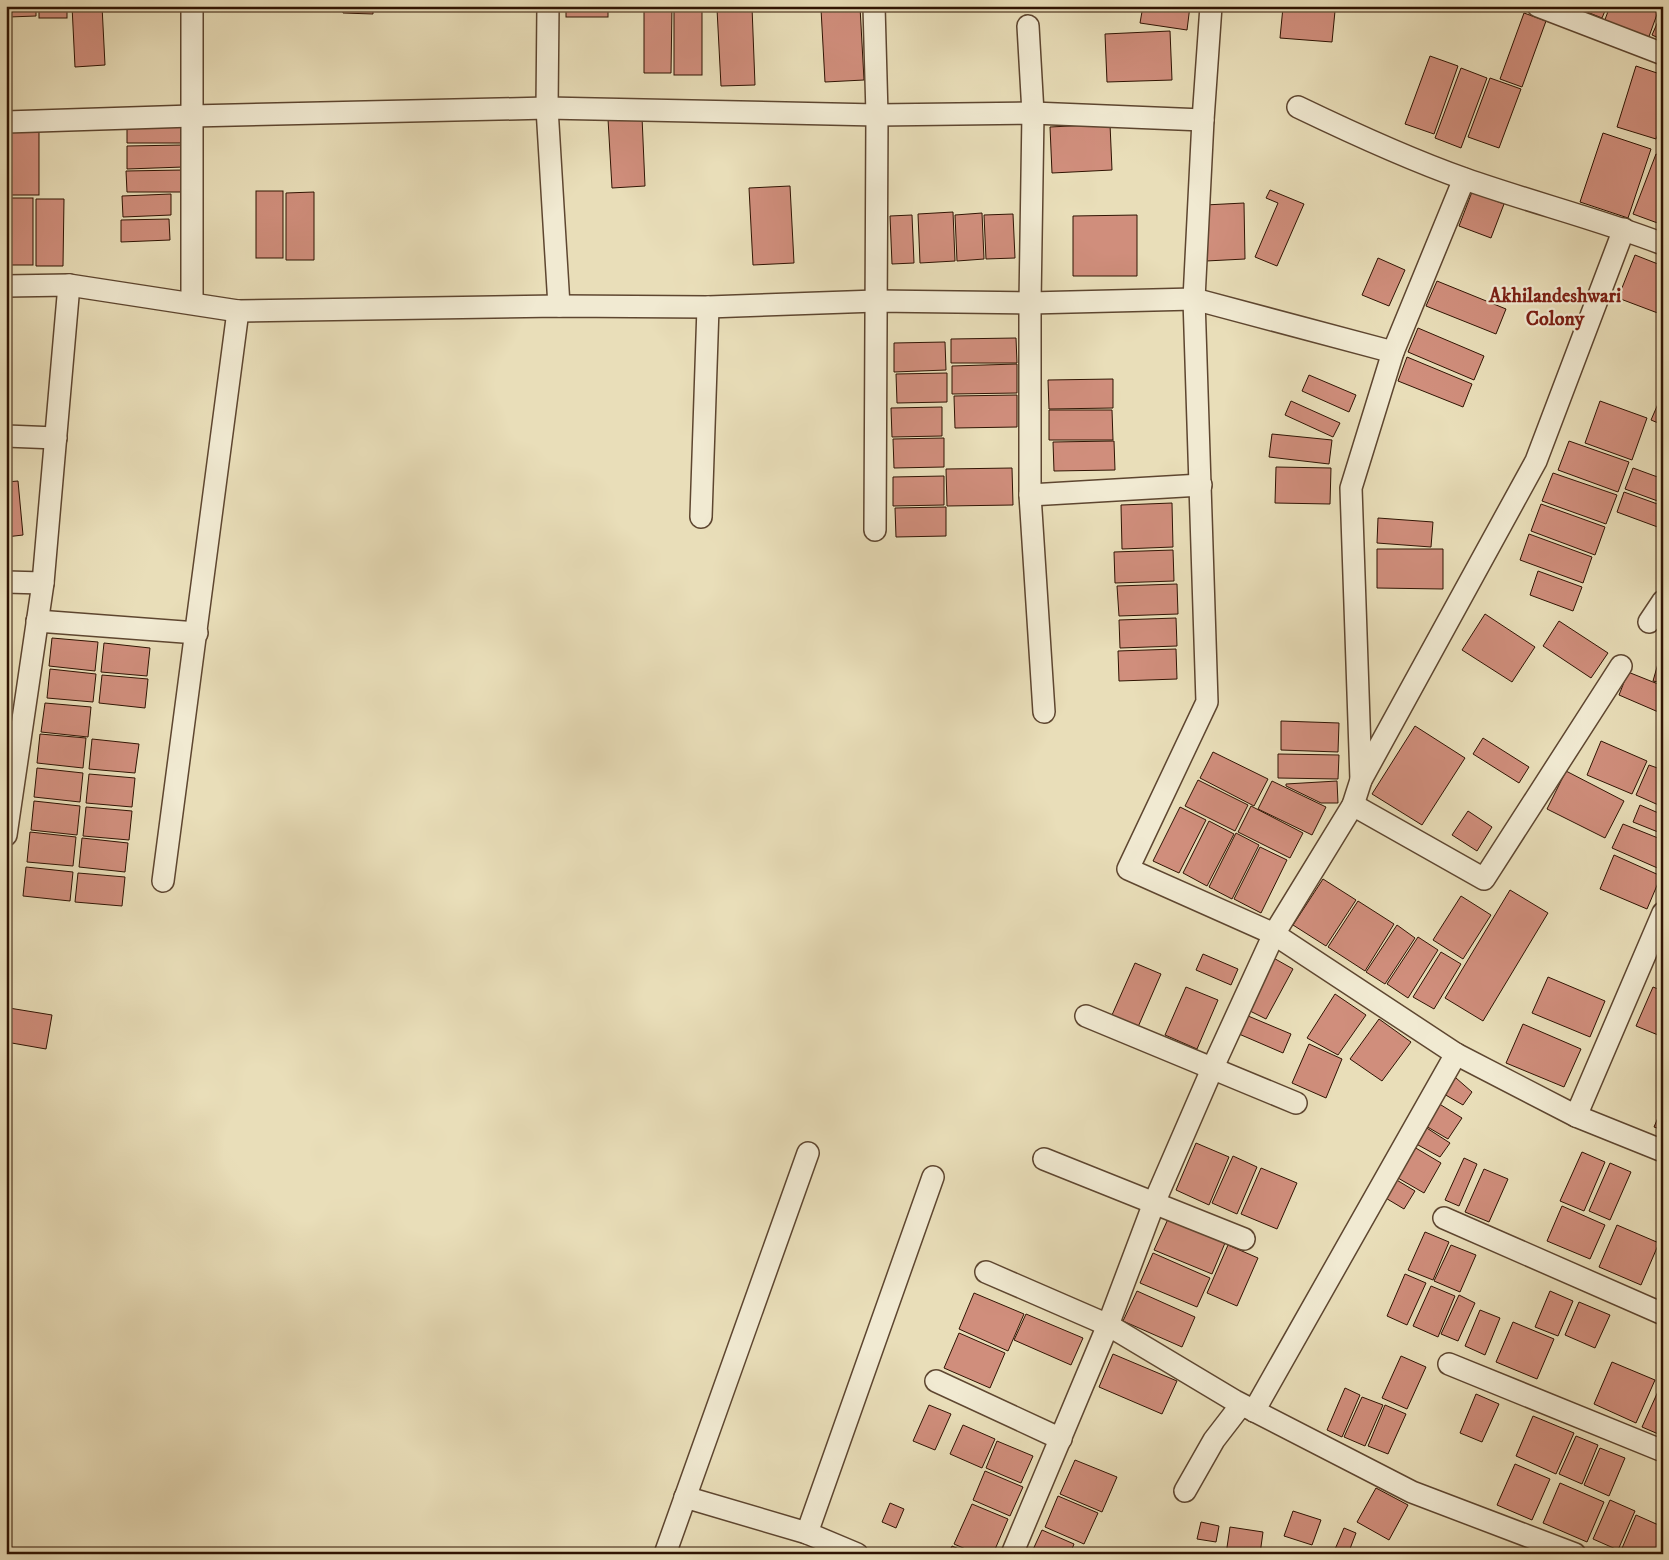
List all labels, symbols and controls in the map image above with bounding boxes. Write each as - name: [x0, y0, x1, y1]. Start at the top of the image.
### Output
- district label: Akhilandeshwari Colony: [1488, 284, 1621, 332]

